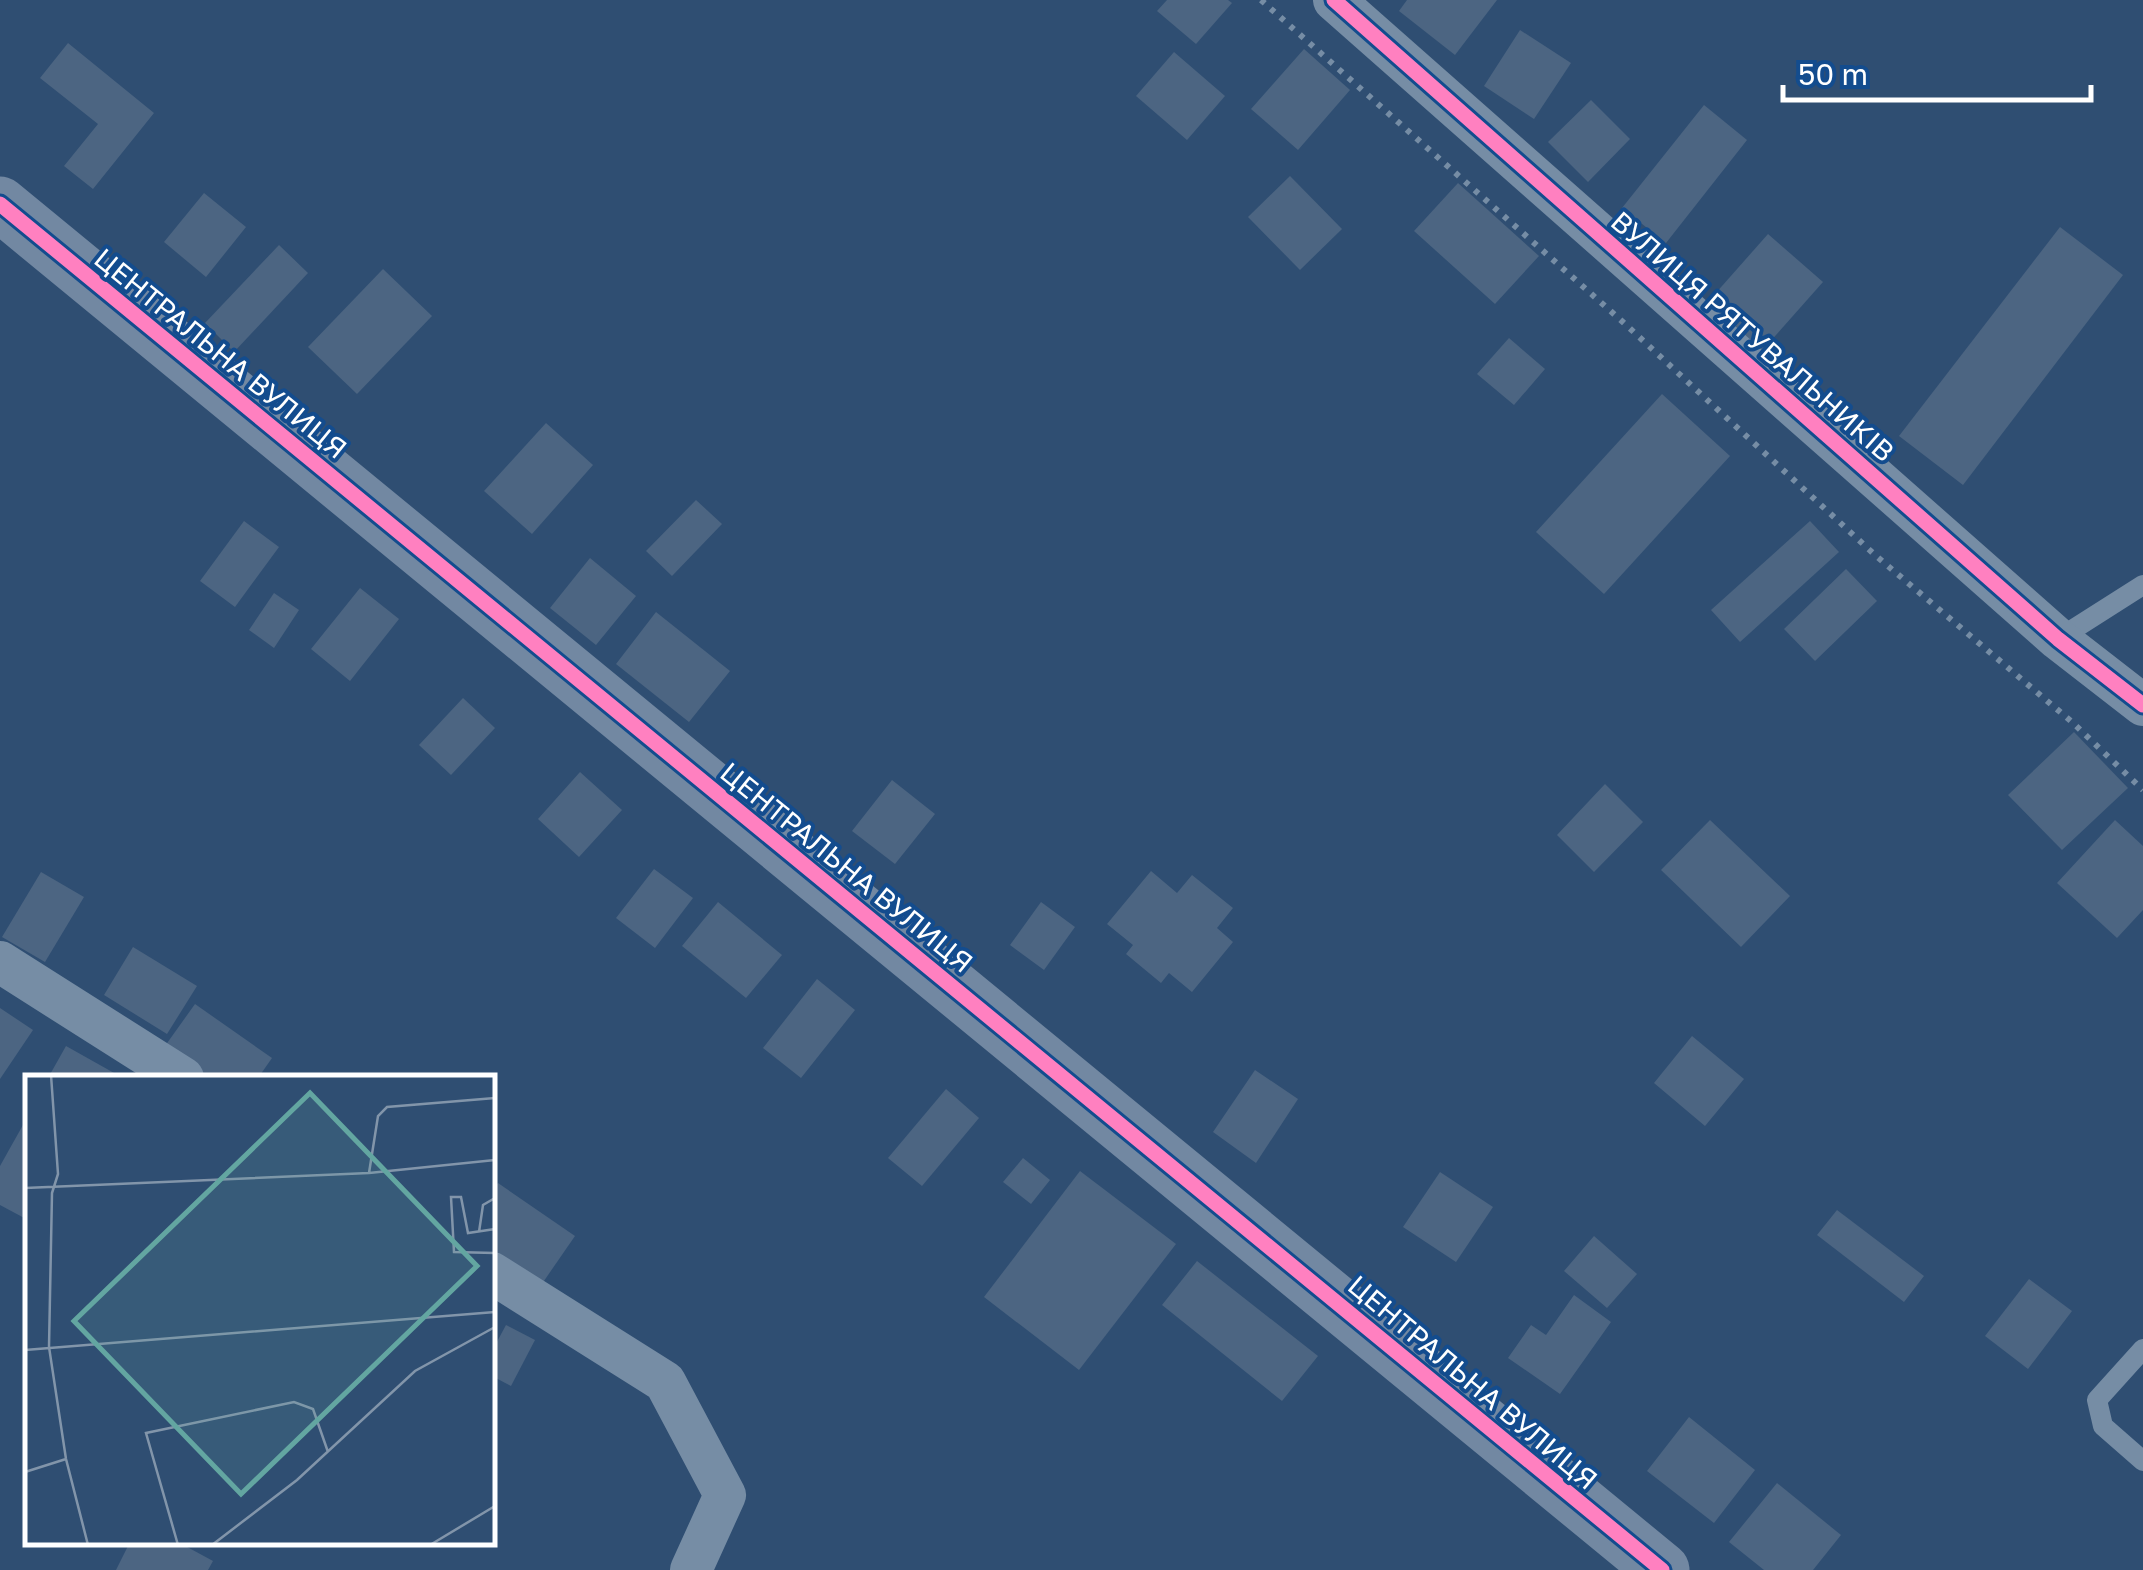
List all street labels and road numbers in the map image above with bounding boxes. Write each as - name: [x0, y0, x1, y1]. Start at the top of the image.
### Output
- street label: ВУЛИЦЯ РЯТУВАЛЬНИКІВ: [1605, 204, 1901, 468]
- street label: ЦЕНТРАЛЬНА ВУЛИЦЯ: [88, 241, 354, 465]
- street label: ЦЕНТРАЛЬНА ВУЛИЦЯ: [714, 755, 980, 979]
- street label: ЦЕНТРАЛЬНА ВУЛИЦЯ: [1342, 1268, 1604, 1496]

